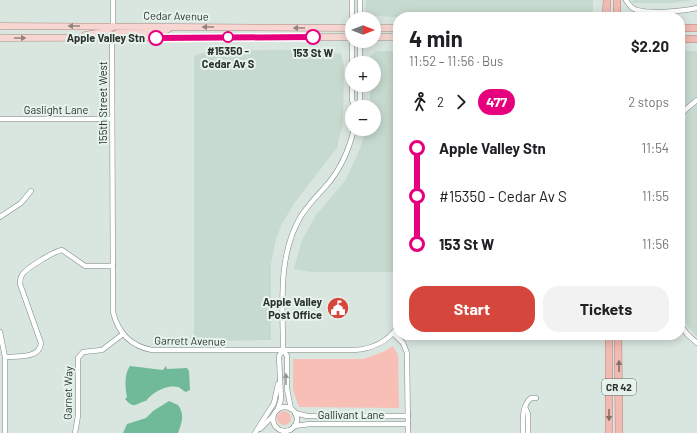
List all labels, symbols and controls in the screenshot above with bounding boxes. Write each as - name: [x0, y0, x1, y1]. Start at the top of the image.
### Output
- street label: Cedar Avenue: [143, 8, 209, 23]
- north arrow: [345, 12, 381, 48]
- map controls: [345, 12, 381, 136]
- one-way arrow: [67, 23, 80, 29]
- one-way arrow: [201, 24, 214, 30]
- one-way arrow: [292, 25, 305, 31]
- text: 4 min: [409, 25, 463, 51]
- marker: 153 St W: [305, 29, 321, 45]
- marker: Apple Valley Stn: [148, 30, 164, 46]
- place label: Apple Valley Stn: [67, 31, 145, 44]
- marker: #15350 - Cedar Av S: [222, 31, 234, 43]
- one-way arrow: [14, 35, 27, 41]
- text: $2.20: [631, 37, 669, 55]
- place label: #15350 - Cedar Av S: [202, 44, 255, 70]
- place label: 153 St W: [293, 46, 334, 59]
- text: 11:52 – 11:56 · Bus: [409, 53, 503, 69]
- button: +: [345, 56, 381, 92]
- street label: 155th Street West: [96, 61, 109, 145]
- icon: walk: [409, 91, 431, 113]
- icon: forward: [450, 91, 472, 113]
- text: 477: [486, 93, 507, 110]
- text: 2: [437, 94, 444, 110]
- text: 2 stops: [628, 94, 669, 110]
- button: −: [345, 100, 381, 136]
- street label: Gaslight Lane: [24, 103, 88, 116]
- text: Apple Valley Stn: [439, 139, 546, 157]
- text: 11:54: [642, 140, 669, 156]
- text: #15350 - Cedar Av S: [439, 187, 567, 205]
- text: 11:55: [642, 188, 669, 204]
- text: 153 St W: [439, 235, 494, 253]
- text: 11:56: [642, 236, 669, 252]
- button: Start: [409, 286, 535, 332]
- button: Tickets: [543, 286, 669, 332]
- place label: Apple Valley Post Office: [263, 295, 322, 321]
- public building icon: Apple Valley Post Office: [325, 295, 351, 321]
- street label: Garrett Avenue: [154, 333, 226, 348]
- one-way arrow: [616, 359, 622, 372]
- street label: Garnet Way: [61, 366, 74, 420]
- one-way arrow: [283, 373, 290, 385]
- road number: CR 42: [602, 379, 636, 395]
- street label: Gallivant Lane: [318, 408, 384, 421]
- one-way arrow: [606, 409, 612, 422]

